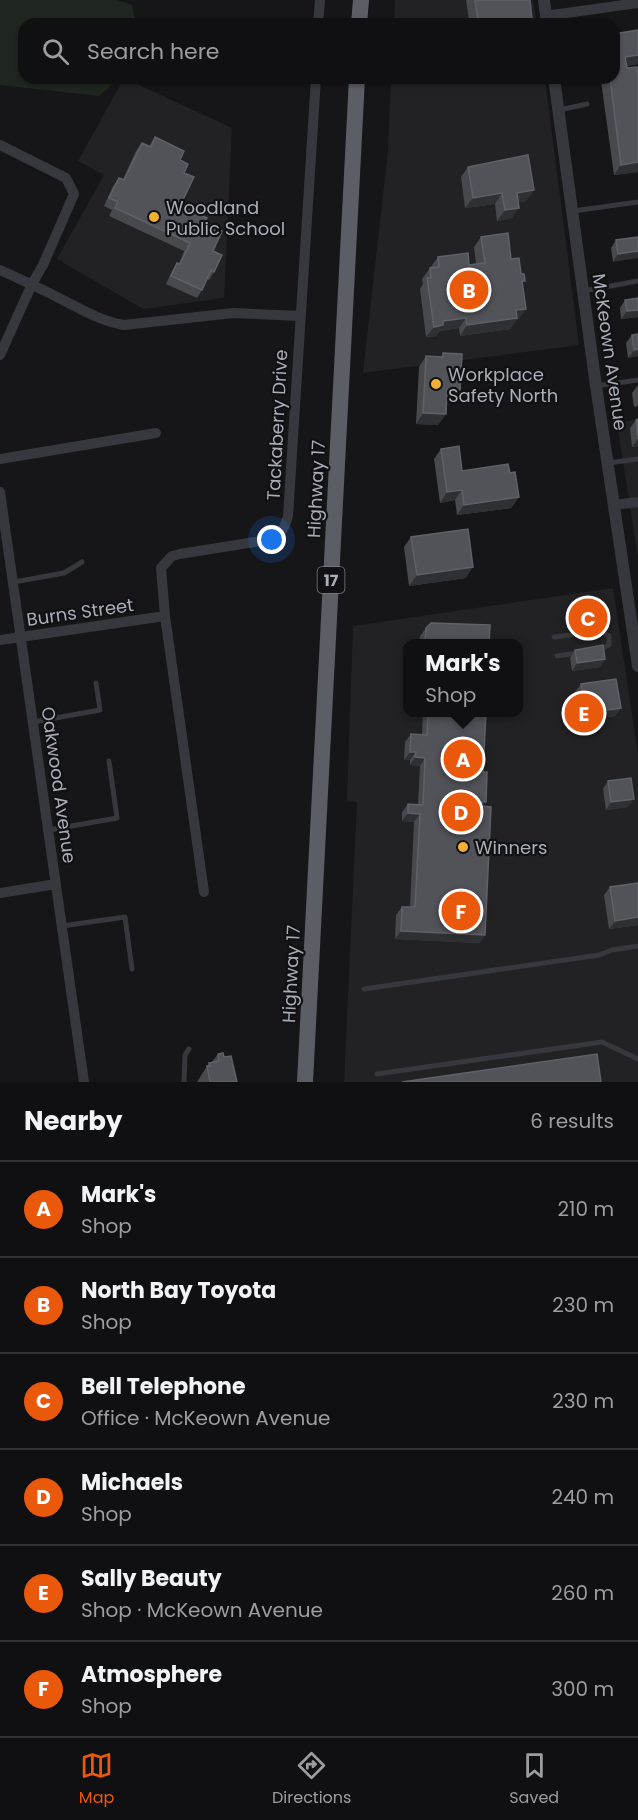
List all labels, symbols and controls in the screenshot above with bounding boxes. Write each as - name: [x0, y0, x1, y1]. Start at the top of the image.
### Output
- search box: [18, 18, 620, 84]
- icon: search: [39, 35, 72, 68]
- text: Search here: [87, 36, 220, 67]
- place label: Woodland Public School: [166, 195, 285, 241]
- marker: Woodland Public School: [147, 210, 161, 224]
- pin: B: [450, 268, 488, 312]
- street label: McKeown Avenue: [587, 272, 633, 432]
- street label: Tackaberry Drive: [261, 349, 293, 501]
- place label: Workplace Safety North: [448, 362, 558, 408]
- marker: Workplace Safety North: [429, 377, 443, 391]
- street label: Highway 17: [301, 439, 331, 539]
- your location: [257, 525, 286, 554]
- road number: 17: [318, 567, 344, 593]
- street label: Burns Street: [25, 592, 135, 632]
- pin: C: [568, 596, 608, 640]
- popup: [403, 639, 523, 717]
- text: Mark's: [425, 648, 501, 679]
- text: Shop: [425, 681, 476, 709]
- pin: E: [564, 690, 604, 736]
- street label: Oakwood Avenue: [36, 705, 82, 865]
- pin: A: [444, 736, 482, 782]
- pin: D: [442, 790, 480, 834]
- place label: Winners: [475, 835, 547, 860]
- marker: Winners: [456, 840, 470, 854]
- pin: F: [442, 888, 480, 934]
- street label: Highway 17: [276, 924, 306, 1024]
- text: Nearby: [24, 1103, 122, 1139]
- text: 6 results: [530, 1107, 614, 1135]
- text: Mark's: [81, 1179, 156, 1210]
- text: A: [36, 1195, 51, 1223]
- text: 210 m: [558, 1195, 614, 1223]
- text: Shop: [81, 1212, 132, 1240]
- text: North Bay Toyota: [81, 1275, 276, 1306]
- text: B: [37, 1291, 50, 1319]
- text: 230 m: [552, 1291, 614, 1319]
- text: Shop: [81, 1308, 132, 1336]
- text: Bell Telephone: [81, 1371, 245, 1402]
- text: C: [36, 1387, 51, 1415]
- text: 230 m: [552, 1387, 614, 1415]
- text: Office · McKeown Avenue: [81, 1404, 330, 1432]
- text: Michaels: [81, 1467, 183, 1498]
- text: D: [36, 1483, 51, 1511]
- text: 240 m: [551, 1483, 614, 1511]
- text: Shop: [81, 1500, 132, 1528]
- text: Sally Beauty: [81, 1563, 222, 1594]
- text: E: [38, 1579, 49, 1607]
- text: 260 m: [551, 1579, 614, 1607]
- text: Shop · McKeown Avenue: [81, 1596, 323, 1624]
- text: Atmosphere: [81, 1659, 222, 1690]
- text: F: [38, 1675, 49, 1703]
- text: 300 m: [551, 1675, 614, 1703]
- text: Shop: [81, 1692, 132, 1720]
- tab: Map: [79, 1749, 114, 1810]
- tab: Directions: [272, 1749, 351, 1810]
- tab: Saved: [509, 1749, 559, 1810]

